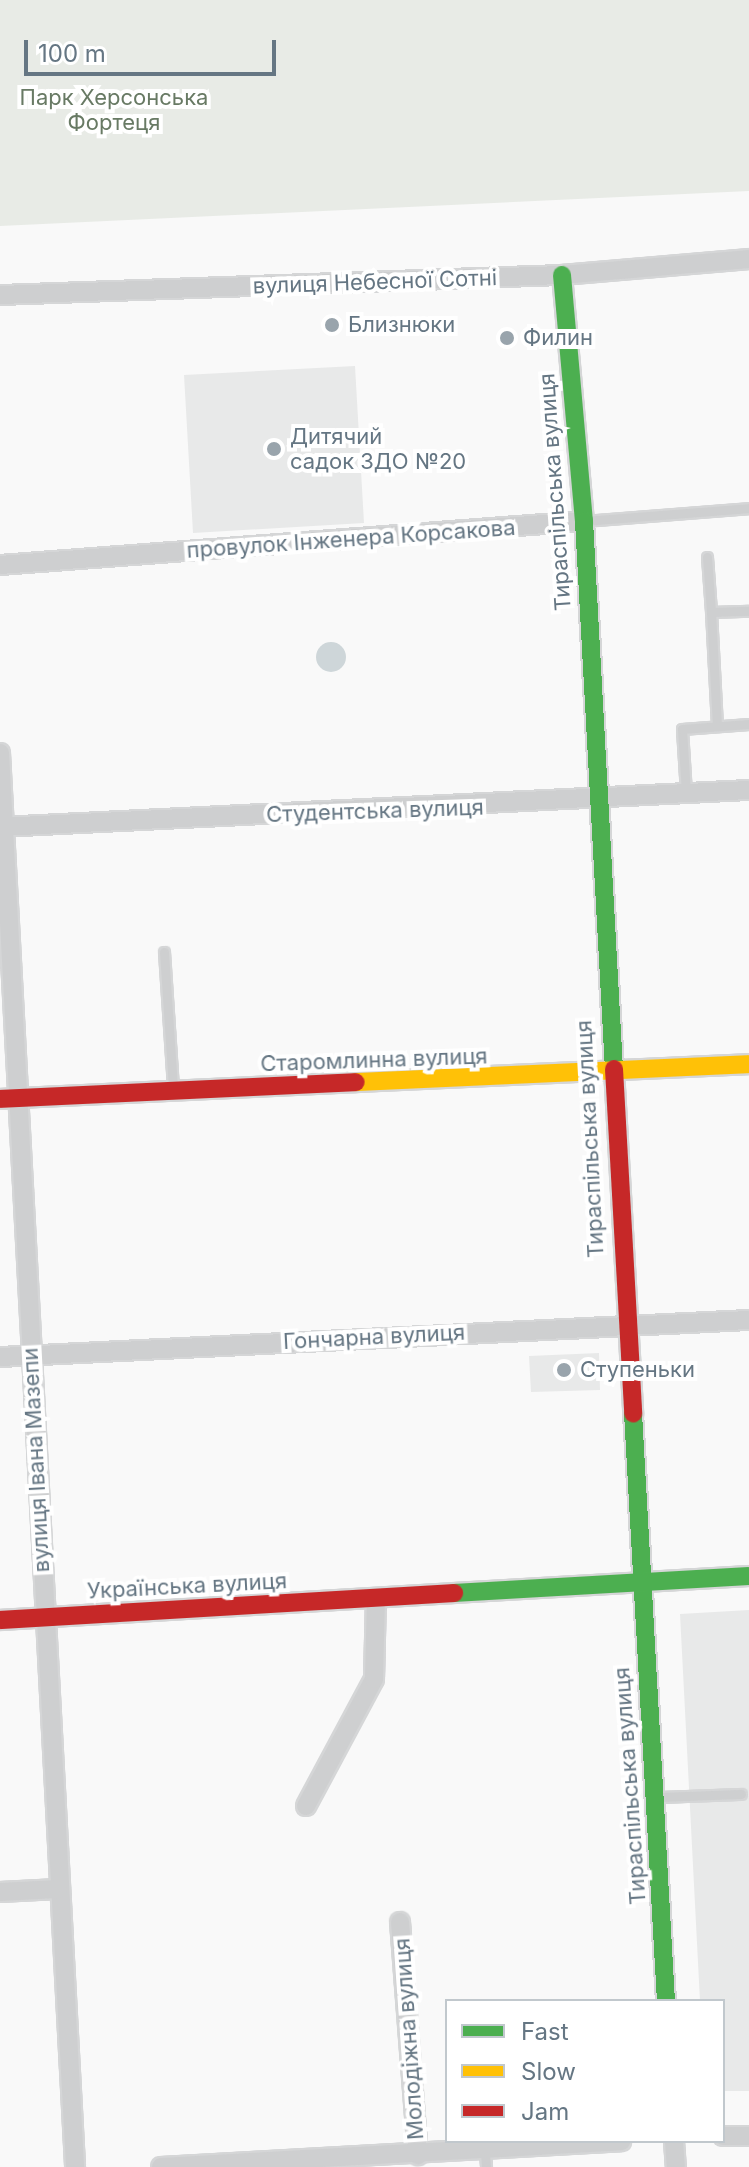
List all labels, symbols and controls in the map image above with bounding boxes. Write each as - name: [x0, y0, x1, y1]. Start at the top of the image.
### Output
- scale bar: [28, 24, 280, 74]
- text: 100 m: [38, 39, 106, 68]
- park label: Парк Херсонська Фортеця: [20, 84, 208, 136]
- street label: вулиця Небесної Сотні: [252, 265, 498, 299]
- place label: Близнюки: [348, 312, 455, 338]
- marker: Близнюки: [323, 316, 341, 334]
- place label: Филин: [523, 325, 593, 351]
- marker: Филин: [498, 329, 516, 347]
- street label: Тираспільська вулиця: [534, 372, 576, 612]
- place label: Дитячий садок ЗДО №20: [290, 423, 466, 474]
- marker: Дитячий садок ЗДО №20: [265, 440, 283, 458]
- street label: провулок Інженера Корсакова: [186, 514, 516, 564]
- street label: Студентська вулиця: [266, 794, 484, 828]
- street label: Тираспільська вулиця: [571, 1020, 609, 1258]
- street label: Старомлинна вулиця: [260, 1043, 488, 1077]
- street label: Гончарна вулиця: [282, 1319, 466, 1355]
- street label: вулиця Івана Мазепи: [17, 1347, 55, 1573]
- place label: Ступеньки: [580, 1357, 695, 1383]
- marker: Ступеньки: [555, 1361, 573, 1379]
- street label: Українська вулиця: [86, 1568, 288, 1604]
- street label: Тираспільська вулиця: [609, 1666, 651, 1906]
- street label: Молодіжна вулиця: [389, 1937, 429, 2141]
- legend: [445, 1999, 725, 2143]
- text: Fast: [521, 2017, 569, 2046]
- text: Slow: [521, 2057, 576, 2086]
- text: Jam: [521, 2097, 569, 2126]

